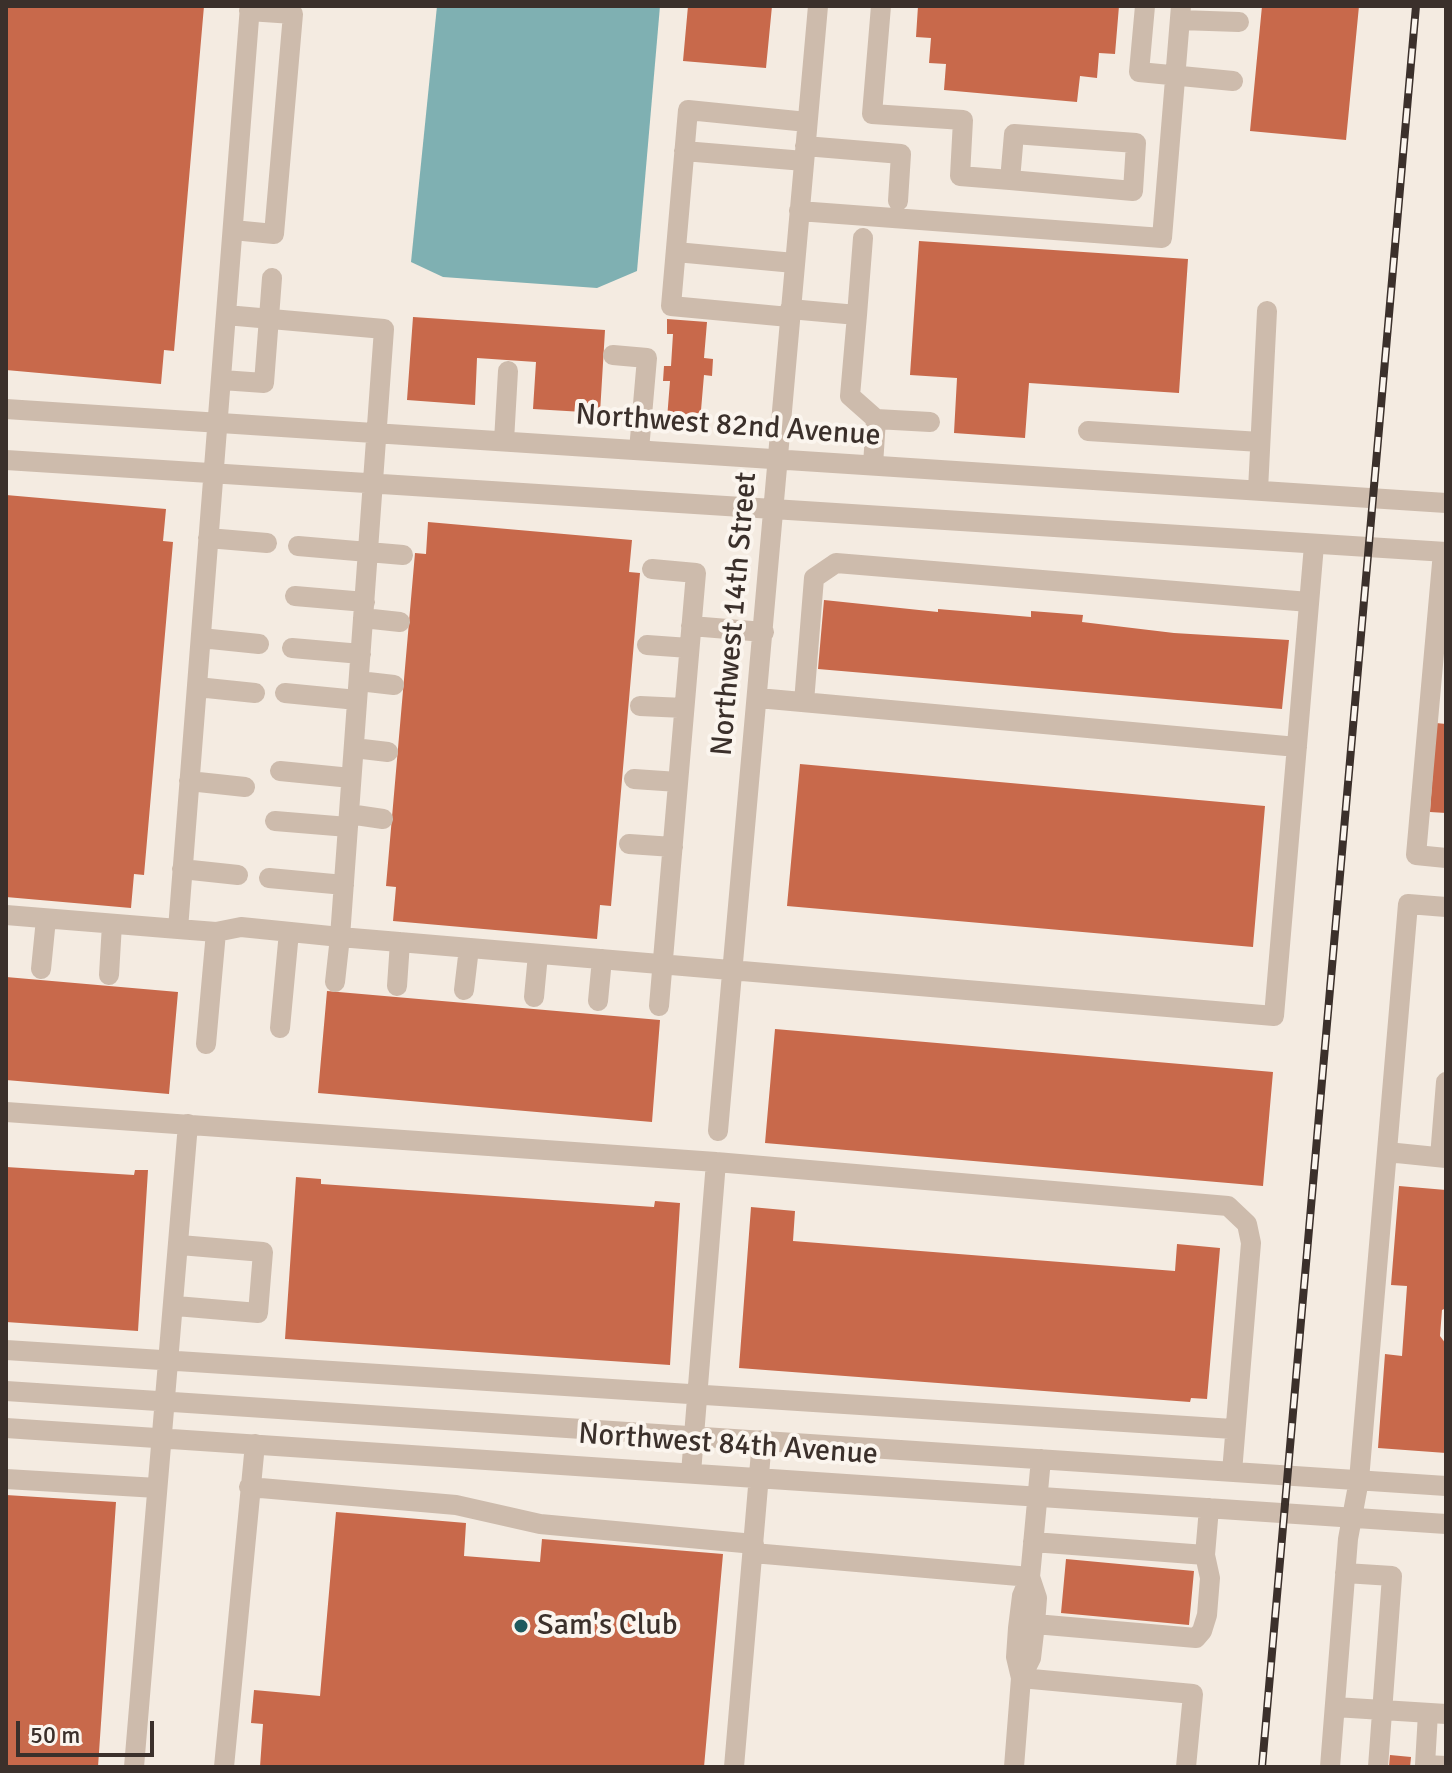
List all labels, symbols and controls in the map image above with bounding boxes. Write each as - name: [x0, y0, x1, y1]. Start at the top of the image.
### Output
- street label: Northwest 82nd Avenue: [574, 397, 882, 455]
- street label: Northwest 14th Street: [705, 471, 765, 757]
- street label: Northwest 84th Avenue: [577, 1417, 879, 1473]
- place label: Sam's Club: [537, 1608, 677, 1644]
- marker: Sam's Club: [512, 1617, 530, 1635]
- scale bar: [20, 1705, 158, 1755]
- text: 50 m: [30, 1720, 80, 1750]

